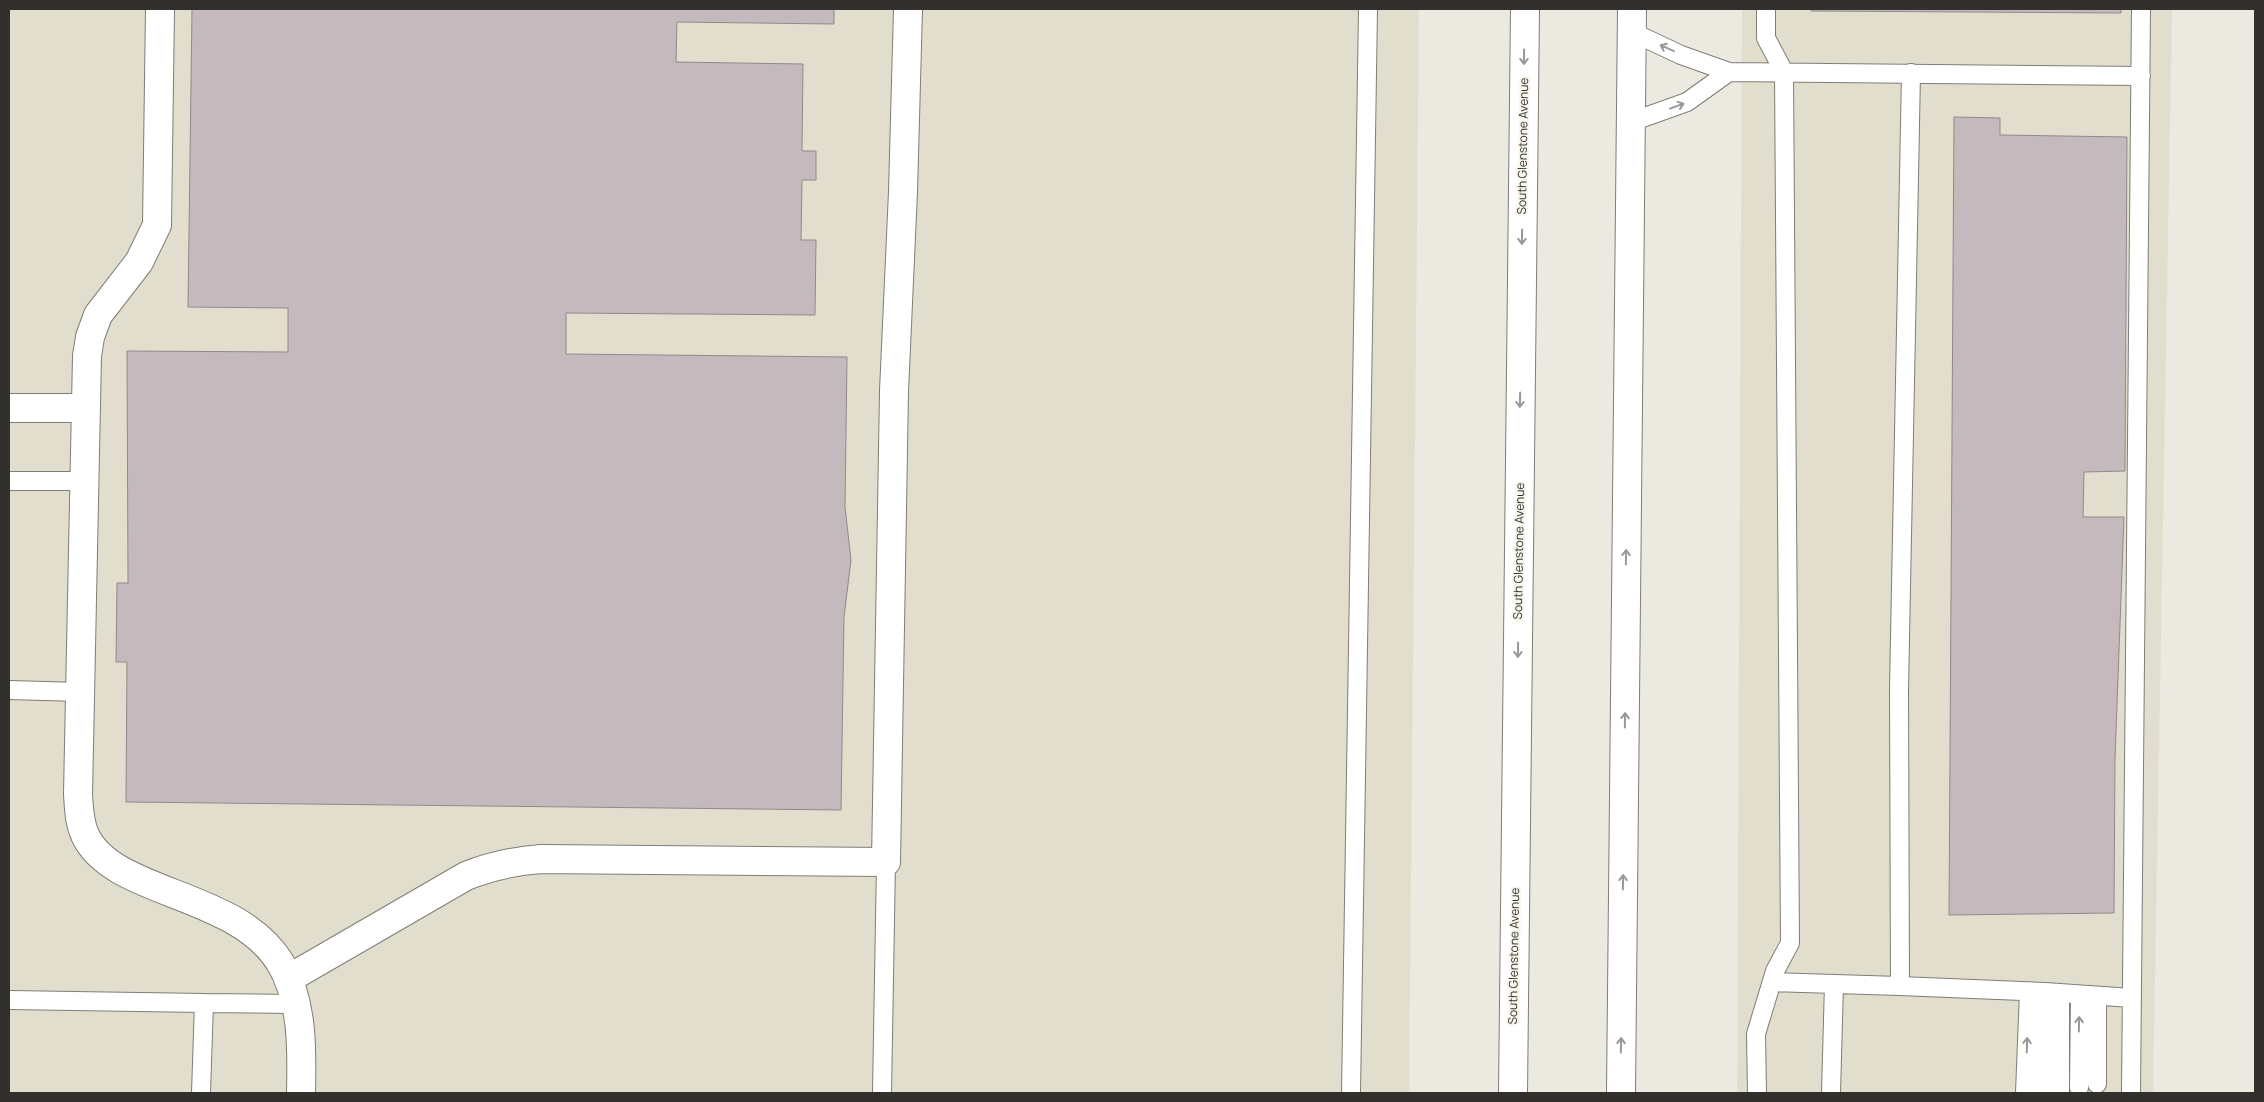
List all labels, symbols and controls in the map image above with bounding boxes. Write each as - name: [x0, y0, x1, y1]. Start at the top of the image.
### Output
- one-way arrow: [1660, 43, 1675, 53]
- one-way arrow: [1519, 49, 1529, 65]
- street label: South Glenstone Avenue: [1513, 77, 1532, 214]
- one-way arrow: [1668, 101, 1684, 110]
- one-way arrow: [1517, 229, 1527, 245]
- one-way arrow: [1516, 392, 1525, 408]
- street label: South Glenstone Avenue: [1509, 482, 1528, 619]
- one-way arrow: [1621, 549, 1631, 566]
- one-way arrow: [1513, 642, 1523, 658]
- one-way arrow: [1620, 712, 1630, 728]
- one-way arrow: [1618, 874, 1628, 890]
- street label: South Glenstone Avenue: [1504, 887, 1523, 1024]
- one-way arrow: [2074, 1016, 2084, 1032]
- one-way arrow: [1616, 1037, 1626, 1053]
- one-way arrow: [2023, 1037, 2032, 1053]

